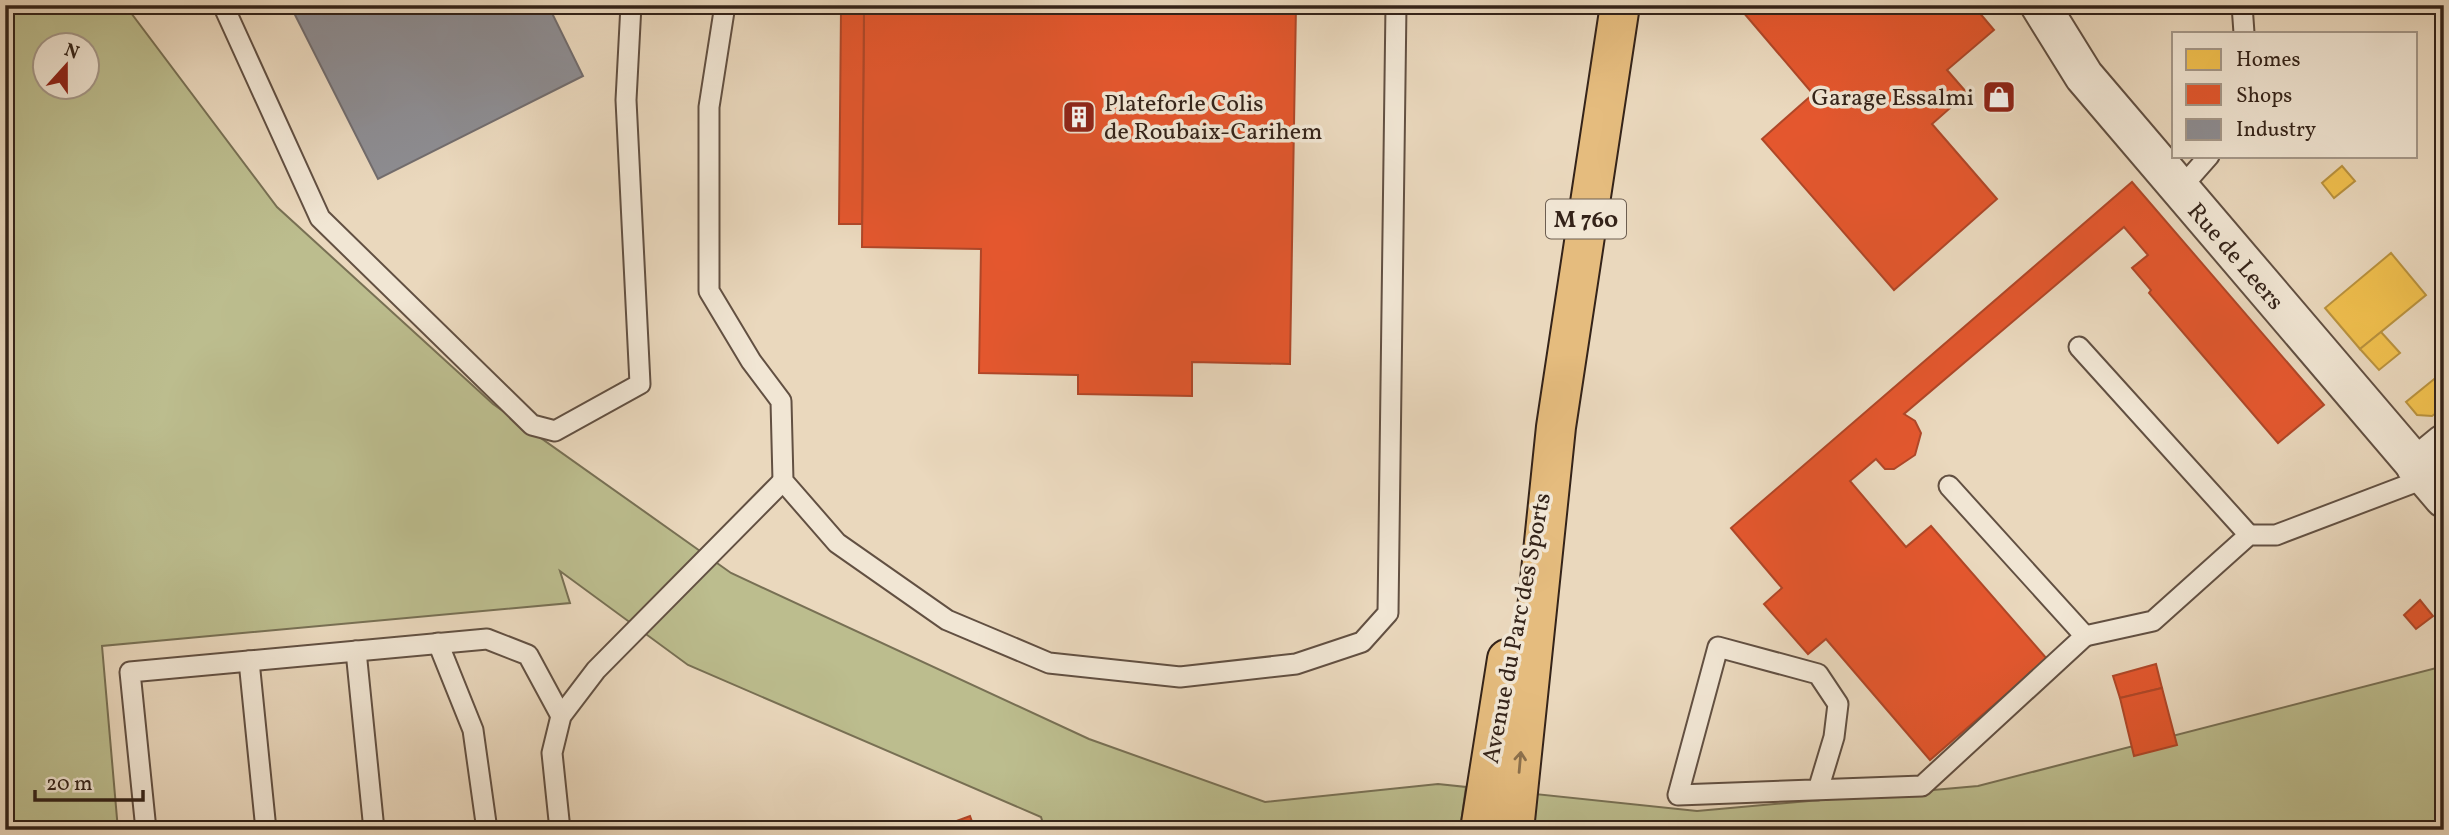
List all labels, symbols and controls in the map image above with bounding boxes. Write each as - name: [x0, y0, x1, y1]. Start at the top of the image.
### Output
- north arrow: [32, 32, 102, 102]
- legend: [2172, 32, 2418, 158]
- text: N: [60, 37, 83, 67]
- text: Homes: [2236, 46, 2301, 75]
- shop icon: Garage Essalmi: [1980, 78, 2018, 116]
- place label: Garage Essalmi: [1811, 82, 1974, 116]
- text: Shops: [2236, 82, 2292, 111]
- place label: Plateforle Colis de Roubaix-Carihem: [1104, 88, 1322, 150]
- building icon: Plateforle Colis de Roubaix-Carihem: [1060, 98, 1098, 136]
- text: Industry: [2236, 116, 2317, 145]
- street label: Rue de Leers: [2178, 196, 2291, 318]
- road number: M 760: [1546, 200, 1626, 238]
- street label: Avenue du Parc des Sports: [1475, 490, 1561, 767]
- one-way arrow: [1514, 751, 1527, 774]
- scale bar: [35, 758, 144, 802]
- text: 20 m: [46, 770, 92, 799]

